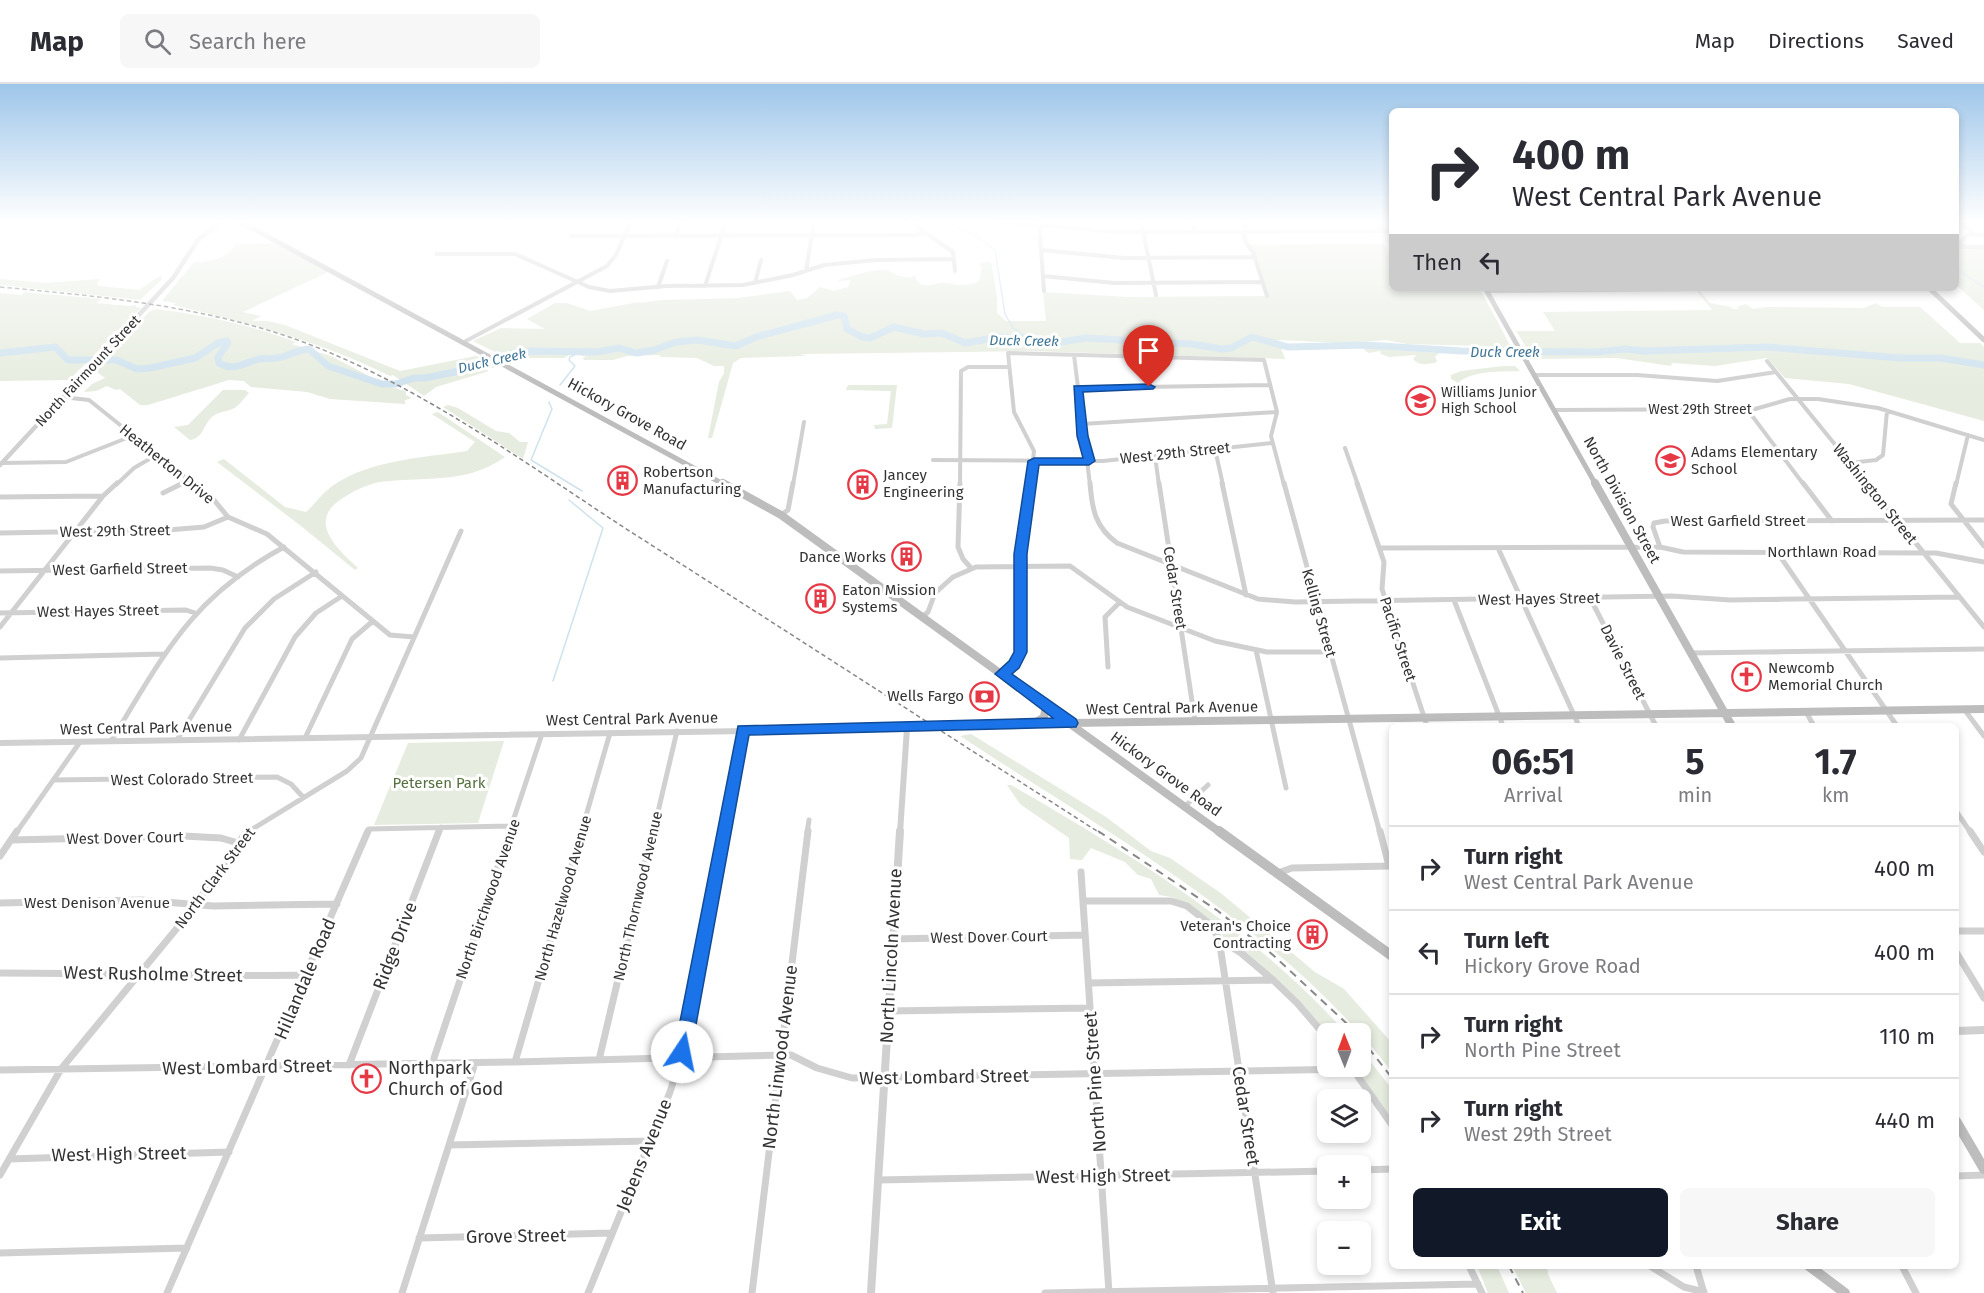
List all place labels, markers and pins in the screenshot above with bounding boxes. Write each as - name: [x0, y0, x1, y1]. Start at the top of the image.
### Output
- pin: [1123, 325, 1174, 387]
- school or university icon: Williams Junior High School: [1404, 384, 1436, 416]
- place label: Williams Junior High School: [1441, 384, 1537, 417]
- place label: Adams Elementary School: [1691, 443, 1818, 478]
- school or university icon: Adams Elementary School: [1654, 445, 1686, 477]
- place label: Robertson Manufacturing: [643, 463, 741, 498]
- building icon: Robertson Manufacturing: [606, 465, 638, 497]
- place label: Jancey Engineering: [883, 466, 964, 501]
- building icon: Jancey Engineering: [846, 468, 878, 500]
- building icon: Dance Works: [891, 541, 923, 573]
- place label: Dance Works: [799, 548, 886, 566]
- place label: Eaton Mission Systems: [842, 581, 936, 616]
- building icon: Eaton Mission Systems: [805, 583, 837, 615]
- place label: Newcomb Memorial Church: [1768, 659, 1883, 694]
- church icon: Newcomb Memorial Church: [1731, 661, 1763, 693]
- bank icon: Wells Fargo: [969, 680, 1001, 712]
- place label: Wells Fargo: [887, 687, 964, 705]
- place label: Veteran's Choice Contracting: [1180, 917, 1291, 952]
- building icon: Veteran's Choice Contracting: [1296, 919, 1328, 951]
- place label: Northpark Church of God: [388, 1057, 503, 1100]
- church icon: Northpark Church of God: [351, 1062, 383, 1094]

